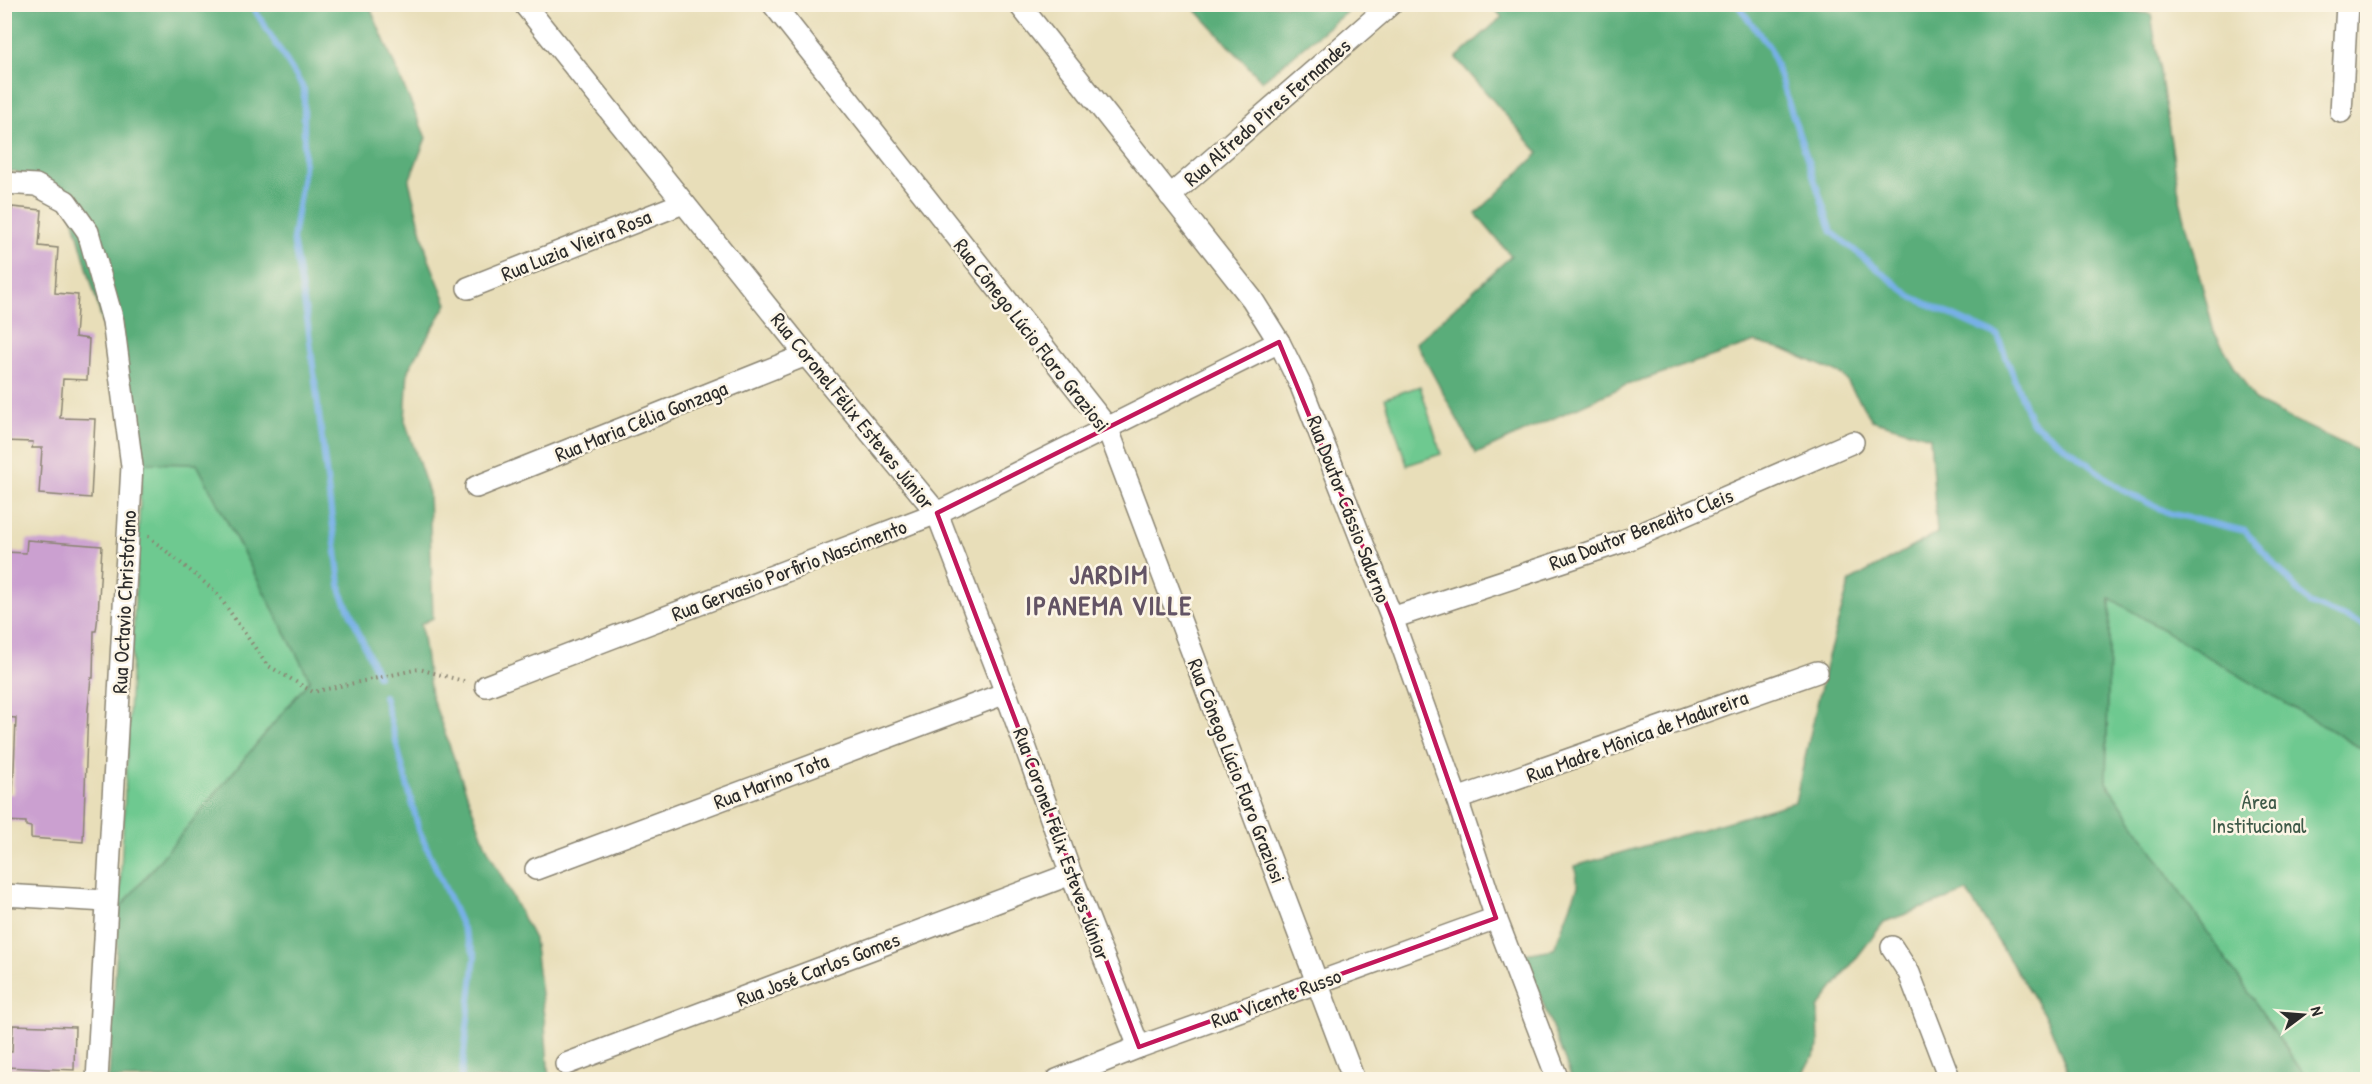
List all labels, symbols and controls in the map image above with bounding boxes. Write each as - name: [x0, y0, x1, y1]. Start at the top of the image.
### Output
- street label: Rua Alfredo Pires Fernandes: [1177, 31, 1357, 193]
- street label: Rua Luzia Vieira Rosa: [497, 202, 655, 288]
- street label: Rua Cônego Lúcio Floro Graziosi: [947, 232, 1117, 438]
- street label: Rua Coronel Félix Esteves Júnior: [764, 306, 942, 516]
- street label: Rua Maria Célia Gonzaga: [550, 373, 732, 469]
- street label: Rua Doutor Cássio Salerno: [1300, 411, 1398, 607]
- street label: Rua Doutor Benedito Cleis: [1545, 481, 1737, 577]
- street label: Rua Octavio Christofano: [105, 510, 143, 694]
- street label: Rua Gervasio Porfirio Nascimento: [667, 512, 911, 628]
- district label: JARDIM IPANEMA VILLE: [1025, 556, 1193, 623]
- street label: Rua Cônego Lúcio Floro Graziosi: [1181, 654, 1293, 888]
- street label: Rua Madre Mônica de Madureira: [1522, 682, 1752, 790]
- street label: Rua Coronel Félix Esteves Júnior: [1006, 723, 1118, 965]
- street label: Rua Marino Tota: [709, 746, 833, 816]
- park label: Área Institucional: [2212, 787, 2307, 840]
- street label: Rua José Carlos Gomes: [732, 925, 904, 1013]
- street label: Rua Vicente Russo: [1207, 961, 1345, 1035]
- north arrow: [2273, 985, 2333, 1045]
- text: N: [2306, 1004, 2329, 1018]

